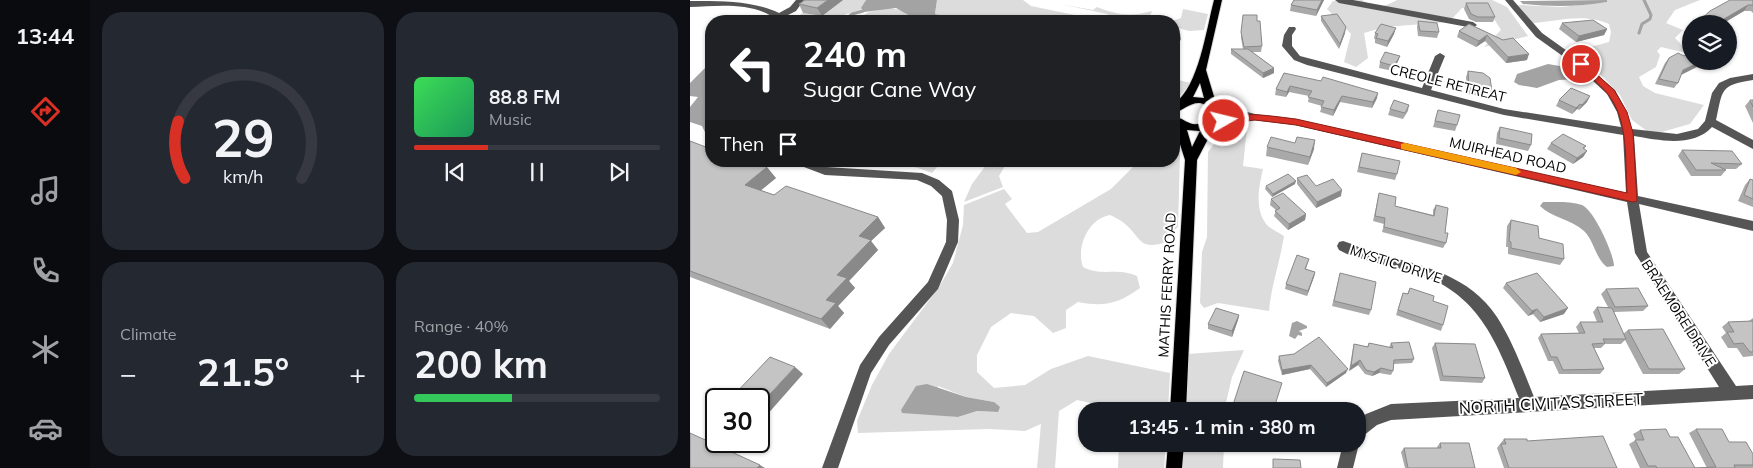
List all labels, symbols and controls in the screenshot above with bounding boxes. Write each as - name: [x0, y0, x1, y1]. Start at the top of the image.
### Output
- map controls: [1682, 15, 1737, 70]
- button: layers: [1682, 15, 1737, 70]
- text: 13:44: [16, 22, 74, 50]
- text: 240 m: [803, 32, 907, 76]
- icon: left: [720, 35, 785, 100]
- pin: [1560, 43, 1602, 85]
- icon: arrive: [1567, 50, 1595, 78]
- street label: CREOLE RETREAT: [1388, 60, 1509, 106]
- text: Sugar Cane Way: [803, 75, 976, 103]
- text: 88.8 FM: [489, 85, 561, 109]
- icon: directions: [28, 94, 63, 129]
- position arrow: [1197, 94, 1249, 146]
- text: 29: [212, 105, 274, 170]
- text: Music: [489, 109, 532, 129]
- icon: arrive: [774, 130, 802, 158]
- text: Then: [720, 132, 764, 156]
- street label: MUIRHEAD ROAD: [1448, 133, 1568, 177]
- icon: previous: [441, 158, 469, 186]
- icon: pause: [523, 158, 551, 186]
- icon: next: [605, 158, 633, 186]
- text: km/h: [223, 165, 263, 187]
- icon: music: [28, 173, 63, 208]
- street label: MATHIS FERRY ROAD: [1154, 212, 1180, 358]
- street label: MYSTIC DRIVE: [1348, 241, 1444, 287]
- icon: phone: [28, 253, 63, 288]
- street label: BRAEMORE DRIVE: [1638, 256, 1720, 370]
- text: Range · 40%: [414, 316, 509, 336]
- text: Climate: [120, 324, 176, 344]
- icon: climate: [28, 332, 63, 367]
- text: 200 km: [414, 340, 548, 388]
- text: 21.5°: [197, 348, 289, 396]
- text: −: [120, 356, 137, 391]
- text: +: [349, 356, 366, 391]
- speed limit sign: 30: [705, 388, 770, 453]
- street label: NORTH CIVITAS STREET: [1458, 388, 1644, 418]
- icon: car: [28, 411, 63, 446]
- text: 13:45 · 1 min · 380 m: [1128, 415, 1316, 439]

